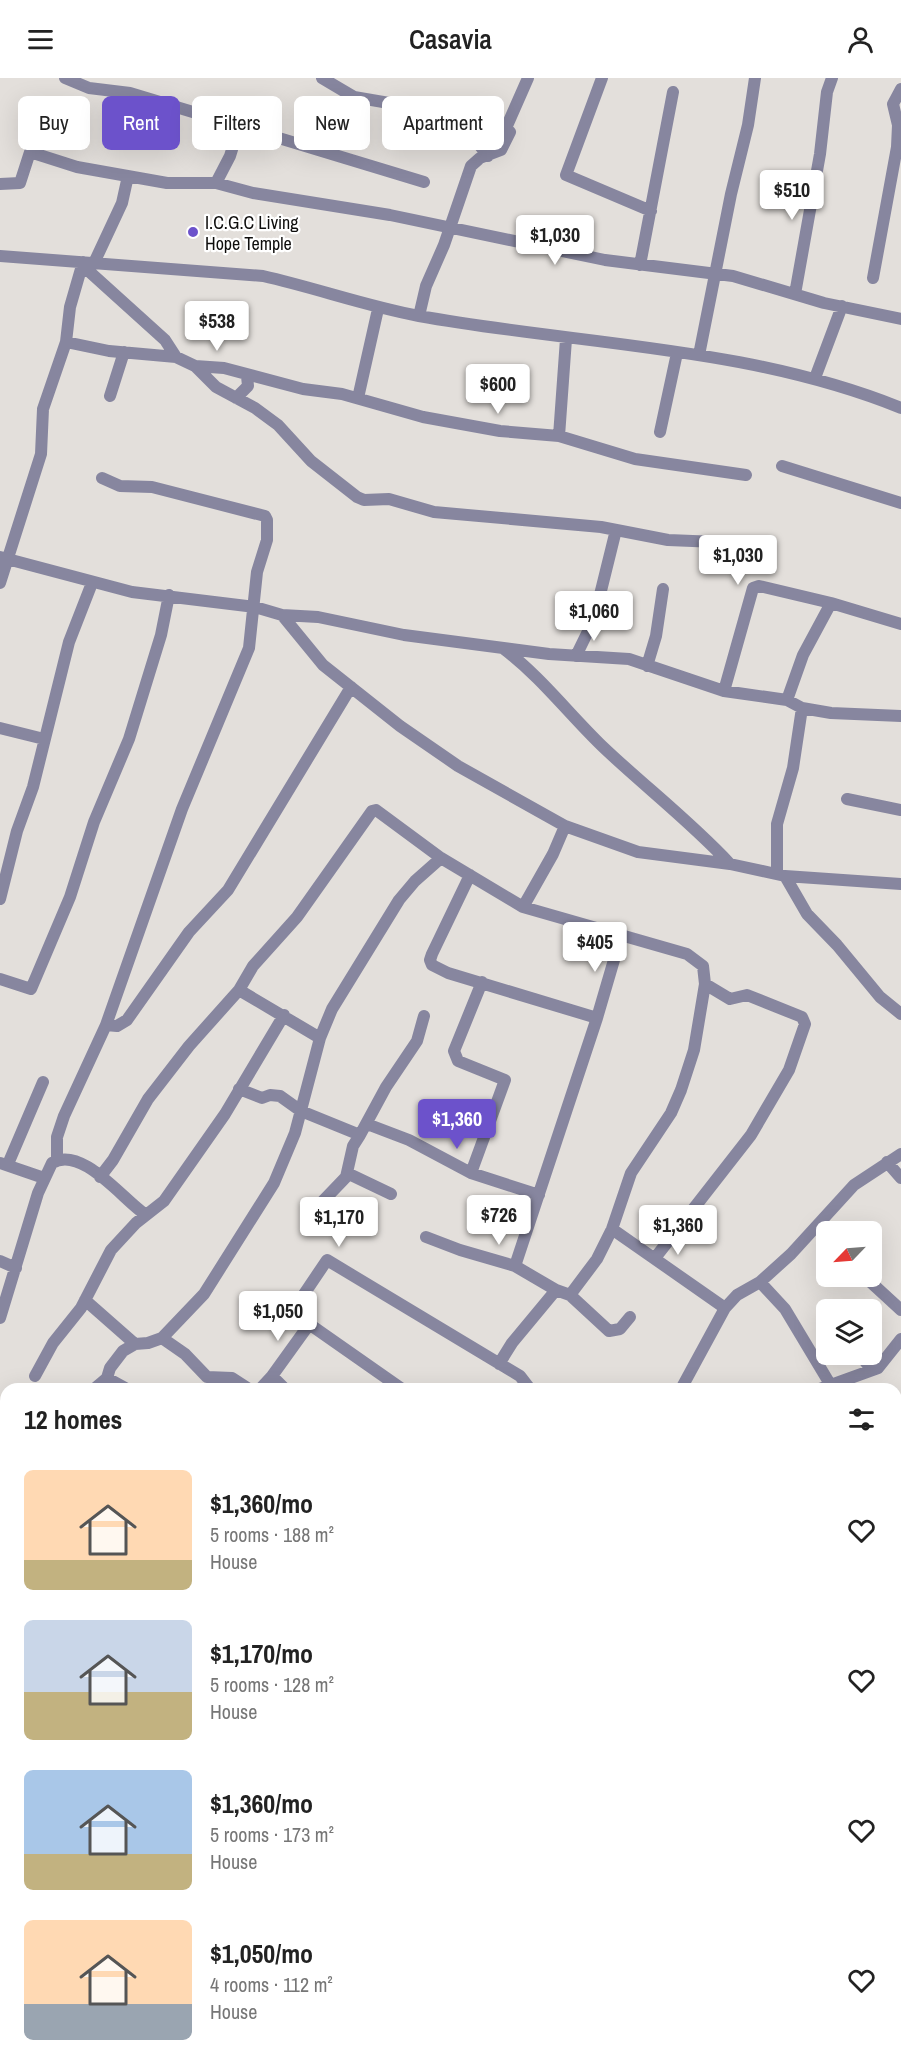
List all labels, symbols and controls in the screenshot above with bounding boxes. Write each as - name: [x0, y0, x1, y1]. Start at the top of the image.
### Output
- text: Casavia: [409, 21, 492, 57]
- icon: menu: [24, 23, 57, 56]
- icon: person: [844, 23, 877, 56]
- chip: Buy: [18, 96, 90, 150]
- chip: Rent: [102, 96, 180, 150]
- chip: Filters: [192, 96, 282, 150]
- chip: New: [294, 96, 370, 150]
- chip: Apartment: [382, 96, 504, 150]
- pin: $510: [756, 170, 828, 221]
- text: $510: [774, 176, 810, 203]
- place label: I.C.G.C Living Hope Temple: [205, 210, 299, 256]
- pin: $1,030: [506, 215, 604, 266]
- text: $1,030: [530, 221, 580, 248]
- marker: I.C.G.C Living Hope Temple: [186, 225, 200, 239]
- pin: $538: [181, 301, 253, 352]
- text: $538: [199, 307, 235, 334]
- pin: $600: [462, 364, 534, 415]
- text: $600: [480, 370, 516, 397]
- pin: $1,030: [689, 535, 787, 586]
- text: $1,030: [713, 541, 763, 568]
- pin: $1,060: [545, 591, 643, 642]
- text: $1,060: [569, 597, 619, 624]
- pin: $405: [559, 922, 631, 973]
- text: $405: [577, 928, 613, 955]
- pin: $1,360: [408, 1099, 506, 1150]
- text: $1,360: [432, 1105, 482, 1132]
- pin: $726: [463, 1195, 535, 1246]
- pin: $1,170: [290, 1197, 388, 1248]
- text: $726: [481, 1201, 517, 1228]
- text: $1,170: [314, 1203, 364, 1230]
- pin: $1,360: [629, 1205, 727, 1256]
- text: $1,360: [653, 1211, 703, 1238]
- north arrow: [816, 1221, 882, 1287]
- map controls: [816, 1221, 882, 1365]
- pin: $1,050: [229, 1291, 327, 1342]
- text: $1,050: [253, 1297, 303, 1324]
- button: layers: [816, 1299, 882, 1365]
- text: 12 homes: [24, 1402, 122, 1437]
- icon: filters: [845, 1403, 878, 1436]
- text: $1,360/mo: [210, 1486, 313, 1521]
- icon: home: [72, 1494, 144, 1566]
- icon: heart: [845, 1514, 878, 1547]
- text: 5 rooms · 188 m²: [210, 1521, 334, 1548]
- text: House: [210, 1548, 257, 1575]
- text: $1,170/mo: [210, 1636, 313, 1671]
- icon: home: [72, 1644, 144, 1716]
- icon: heart: [845, 1664, 878, 1697]
- text: 5 rooms · 128 m²: [210, 1671, 334, 1698]
- text: House: [210, 1698, 257, 1725]
- text: $1,360/mo: [210, 1786, 313, 1821]
- icon: home: [72, 1794, 144, 1866]
- icon: heart: [845, 1814, 878, 1847]
- text: 5 rooms · 173 m²: [210, 1821, 334, 1848]
- text: House: [210, 1848, 257, 1875]
- text: $1,050/mo: [210, 1936, 313, 1971]
- icon: home: [72, 1944, 144, 2016]
- icon: heart: [845, 1964, 878, 1997]
- text: 4 rooms · 112 m²: [210, 1971, 333, 1998]
- text: House: [210, 1998, 257, 2025]

